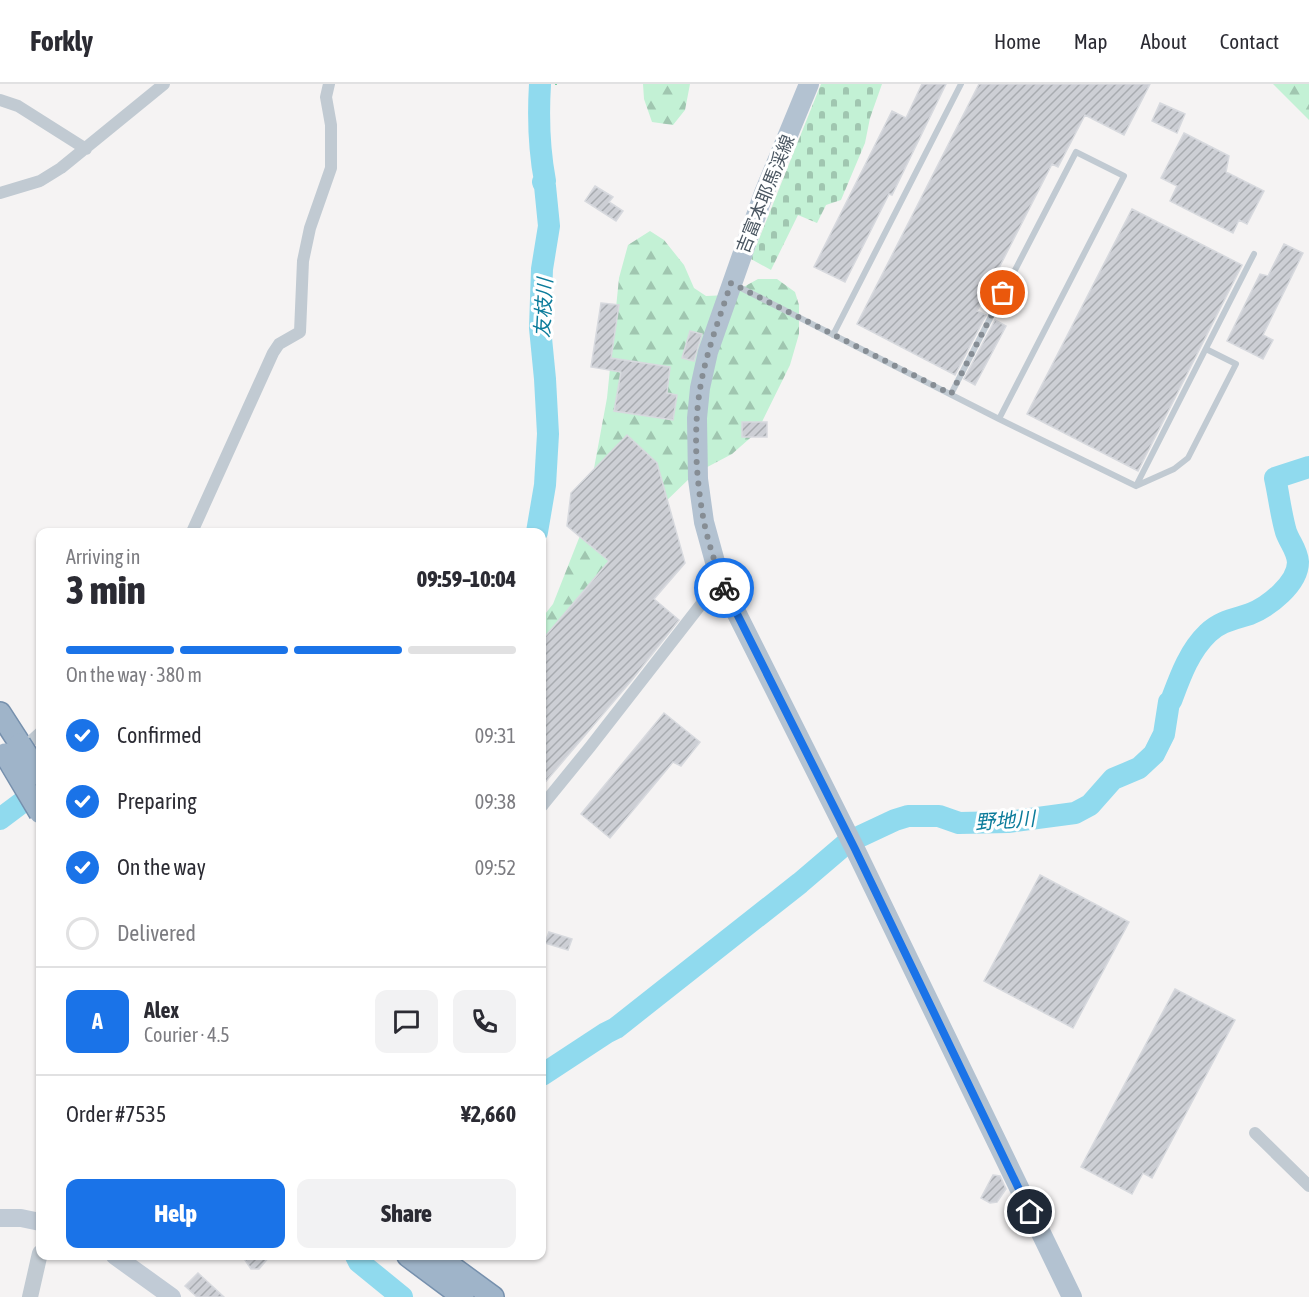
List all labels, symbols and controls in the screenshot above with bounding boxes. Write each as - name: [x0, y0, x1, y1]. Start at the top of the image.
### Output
- text: Forkly: [30, 25, 93, 57]
- text: Home: [994, 29, 1041, 53]
- text: Map: [1074, 29, 1108, 53]
- text: About: [1141, 29, 1187, 53]
- text: Contact: [1220, 29, 1279, 53]
- street label: 吉富本耶馬渓線: [732, 132, 798, 256]
- pin: [977, 267, 1028, 318]
- water label: 友枝川: [530, 275, 556, 339]
- icon: bag: [986, 276, 1019, 309]
- text: Arriving in: [66, 545, 140, 568]
- courier: [694, 558, 754, 618]
- text: 09:59–10:04: [417, 566, 516, 592]
- text: 3 min: [66, 568, 146, 612]
- icon: bike: [708, 572, 741, 605]
- text: On the way · 380 m: [66, 663, 202, 686]
- icon: check: [66, 719, 99, 752]
- text: Confirmed: [117, 722, 202, 748]
- text: 09:31: [475, 724, 516, 747]
- icon: check: [66, 785, 99, 818]
- text: Preparing: [117, 788, 197, 814]
- text: 09:38: [475, 790, 516, 813]
- water label: 野地川: [974, 806, 1038, 834]
- icon: check: [66, 851, 99, 884]
- text: On the way: [117, 854, 206, 880]
- text: 09:52: [475, 856, 516, 879]
- text: Delivered: [117, 920, 196, 946]
- button: chat: [375, 990, 438, 1053]
- button: phone: [453, 990, 516, 1053]
- text: Alex: [144, 997, 179, 1023]
- text: A: [92, 1008, 103, 1034]
- text: Courier · 4.5: [144, 1023, 230, 1046]
- text: Order #7535: [66, 1101, 166, 1127]
- text: ¥2,660: [461, 1101, 516, 1127]
- button: Help: [66, 1179, 285, 1248]
- button: Share: [297, 1179, 516, 1248]
- pin: [1004, 1186, 1055, 1237]
- icon: home: [1013, 1195, 1046, 1228]

